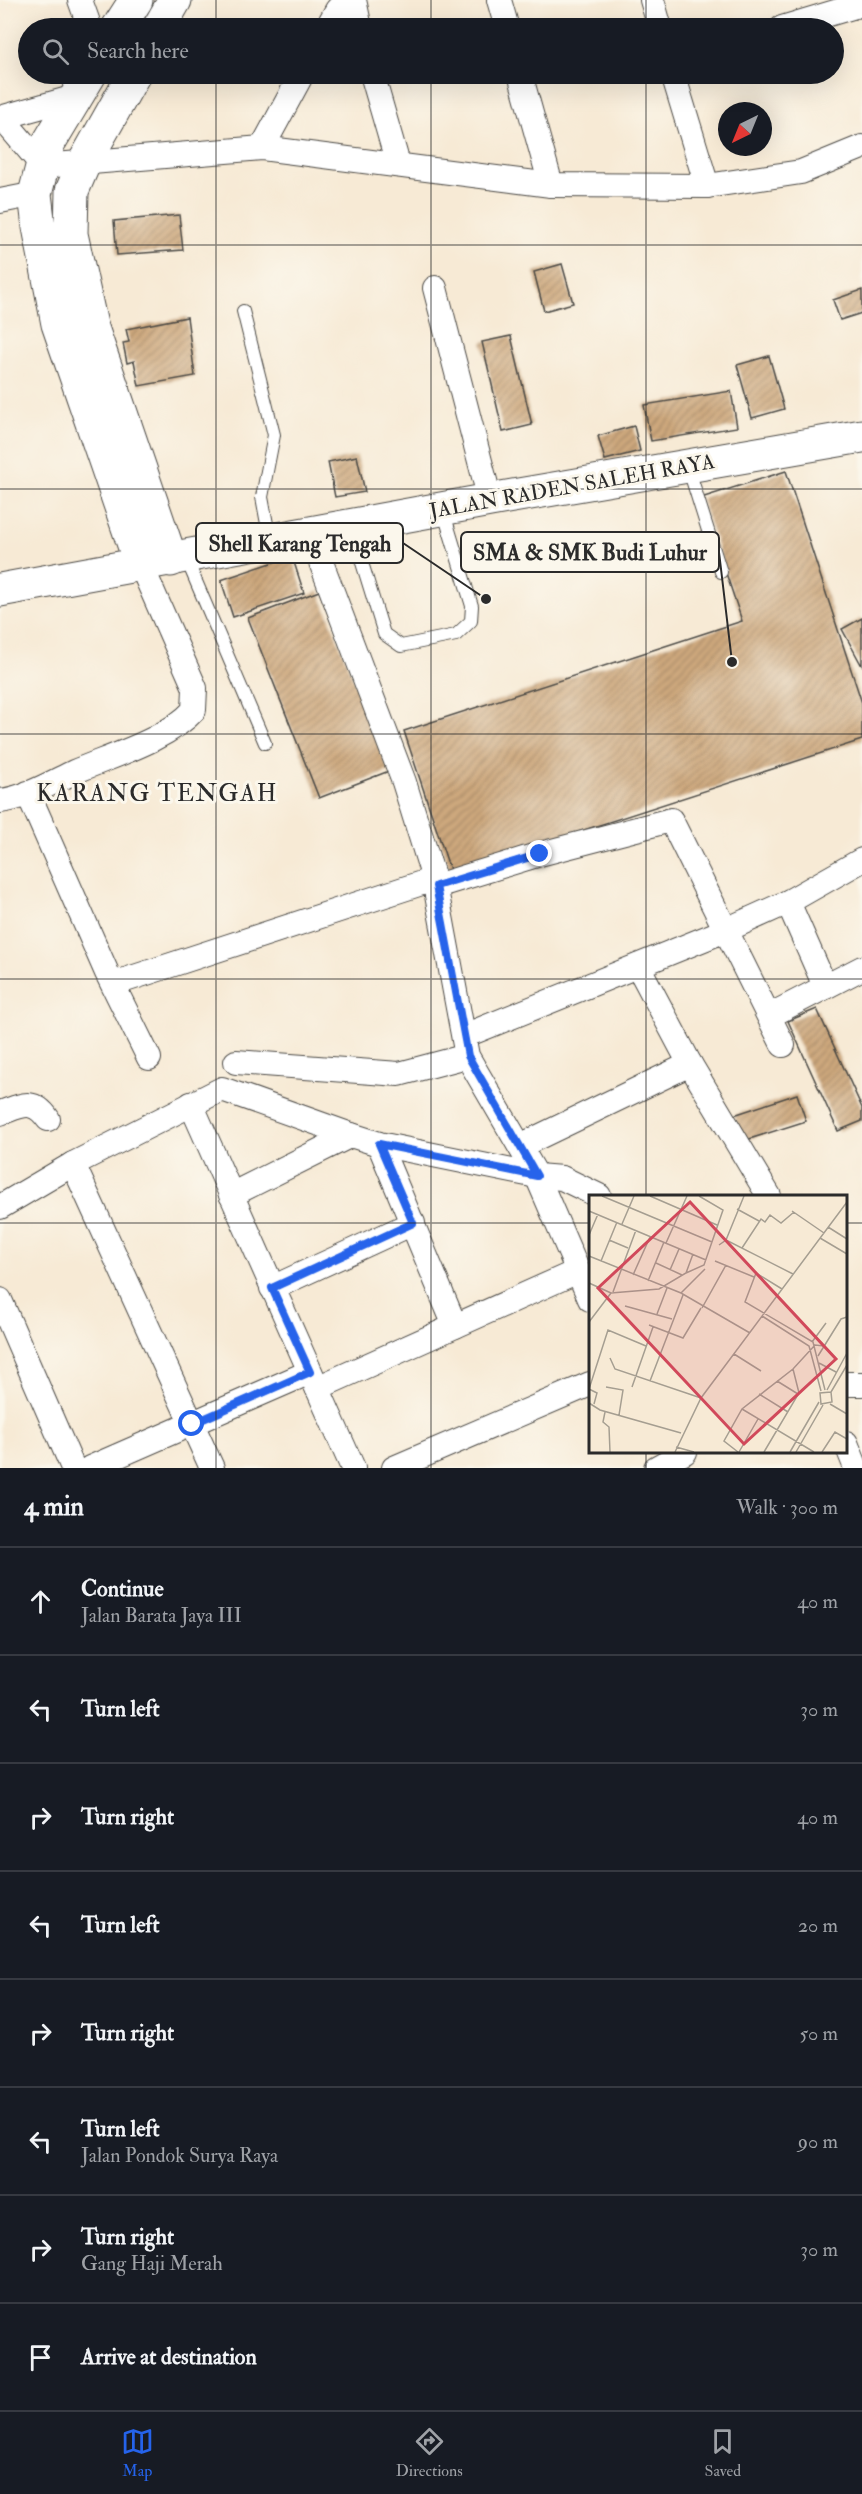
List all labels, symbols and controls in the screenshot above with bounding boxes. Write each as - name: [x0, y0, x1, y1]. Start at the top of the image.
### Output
- search box: [18, 18, 844, 84]
- icon: search: [39, 35, 72, 68]
- text: Search here: [87, 37, 189, 65]
- north arrow: [718, 102, 772, 156]
- street label: JALAN RADEN SALEH RAYA: [426, 448, 717, 525]
- callout: Shell Karang Tengah: [196, 523, 403, 563]
- text: Shell Karang Tengah: [209, 530, 392, 559]
- callout: SMA & SMK Budi Luhur: [461, 532, 719, 572]
- text: SMA & SMK Budi Luhur: [473, 539, 708, 567]
- district label: KARANG TENGAH: [36, 778, 278, 809]
- route end: [526, 840, 552, 866]
- inset map: [589, 1195, 847, 1453]
- route start: [178, 1410, 204, 1436]
- text: 4 min: [24, 1491, 84, 1523]
- text: Walk · 300 m: [736, 1495, 838, 1520]
- text: Continue: [81, 1575, 164, 1603]
- icon: ahead: [24, 1585, 57, 1618]
- text: 40 m: [797, 1589, 838, 1614]
- text: Jalan Barata Jaya III: [81, 1603, 242, 1628]
- icon: left: [24, 1693, 57, 1726]
- text: Turn left: [81, 1695, 160, 1723]
- text: 30 m: [800, 1697, 838, 1722]
- icon: right: [24, 1801, 57, 1834]
- text: Turn right: [81, 1803, 174, 1831]
- text: 40 m: [797, 1805, 838, 1830]
- icon: left: [24, 1909, 57, 1942]
- text: Turn left: [81, 1911, 160, 1939]
- text: 20 m: [798, 1913, 838, 1938]
- icon: right: [24, 2017, 57, 2050]
- text: Turn right: [81, 2019, 174, 2047]
- text: 50 m: [799, 2021, 838, 2046]
- text: Turn left: [81, 2115, 160, 2143]
- icon: left: [24, 2125, 57, 2158]
- text: 90 m: [798, 2129, 838, 2154]
- text: Jalan Pondok Surya Raya: [81, 2143, 278, 2168]
- text: Turn right: [81, 2223, 174, 2251]
- icon: right: [24, 2233, 57, 2266]
- text: 30 m: [800, 2237, 838, 2262]
- text: Gang Haji Merah: [81, 2251, 223, 2276]
- icon: arrive: [24, 2341, 57, 2374]
- text: Arrive at destination: [81, 2343, 257, 2371]
- tab: Map: [121, 2425, 154, 2481]
- tab: Directions: [396, 2425, 463, 2481]
- tab: Saved: [705, 2425, 741, 2481]

